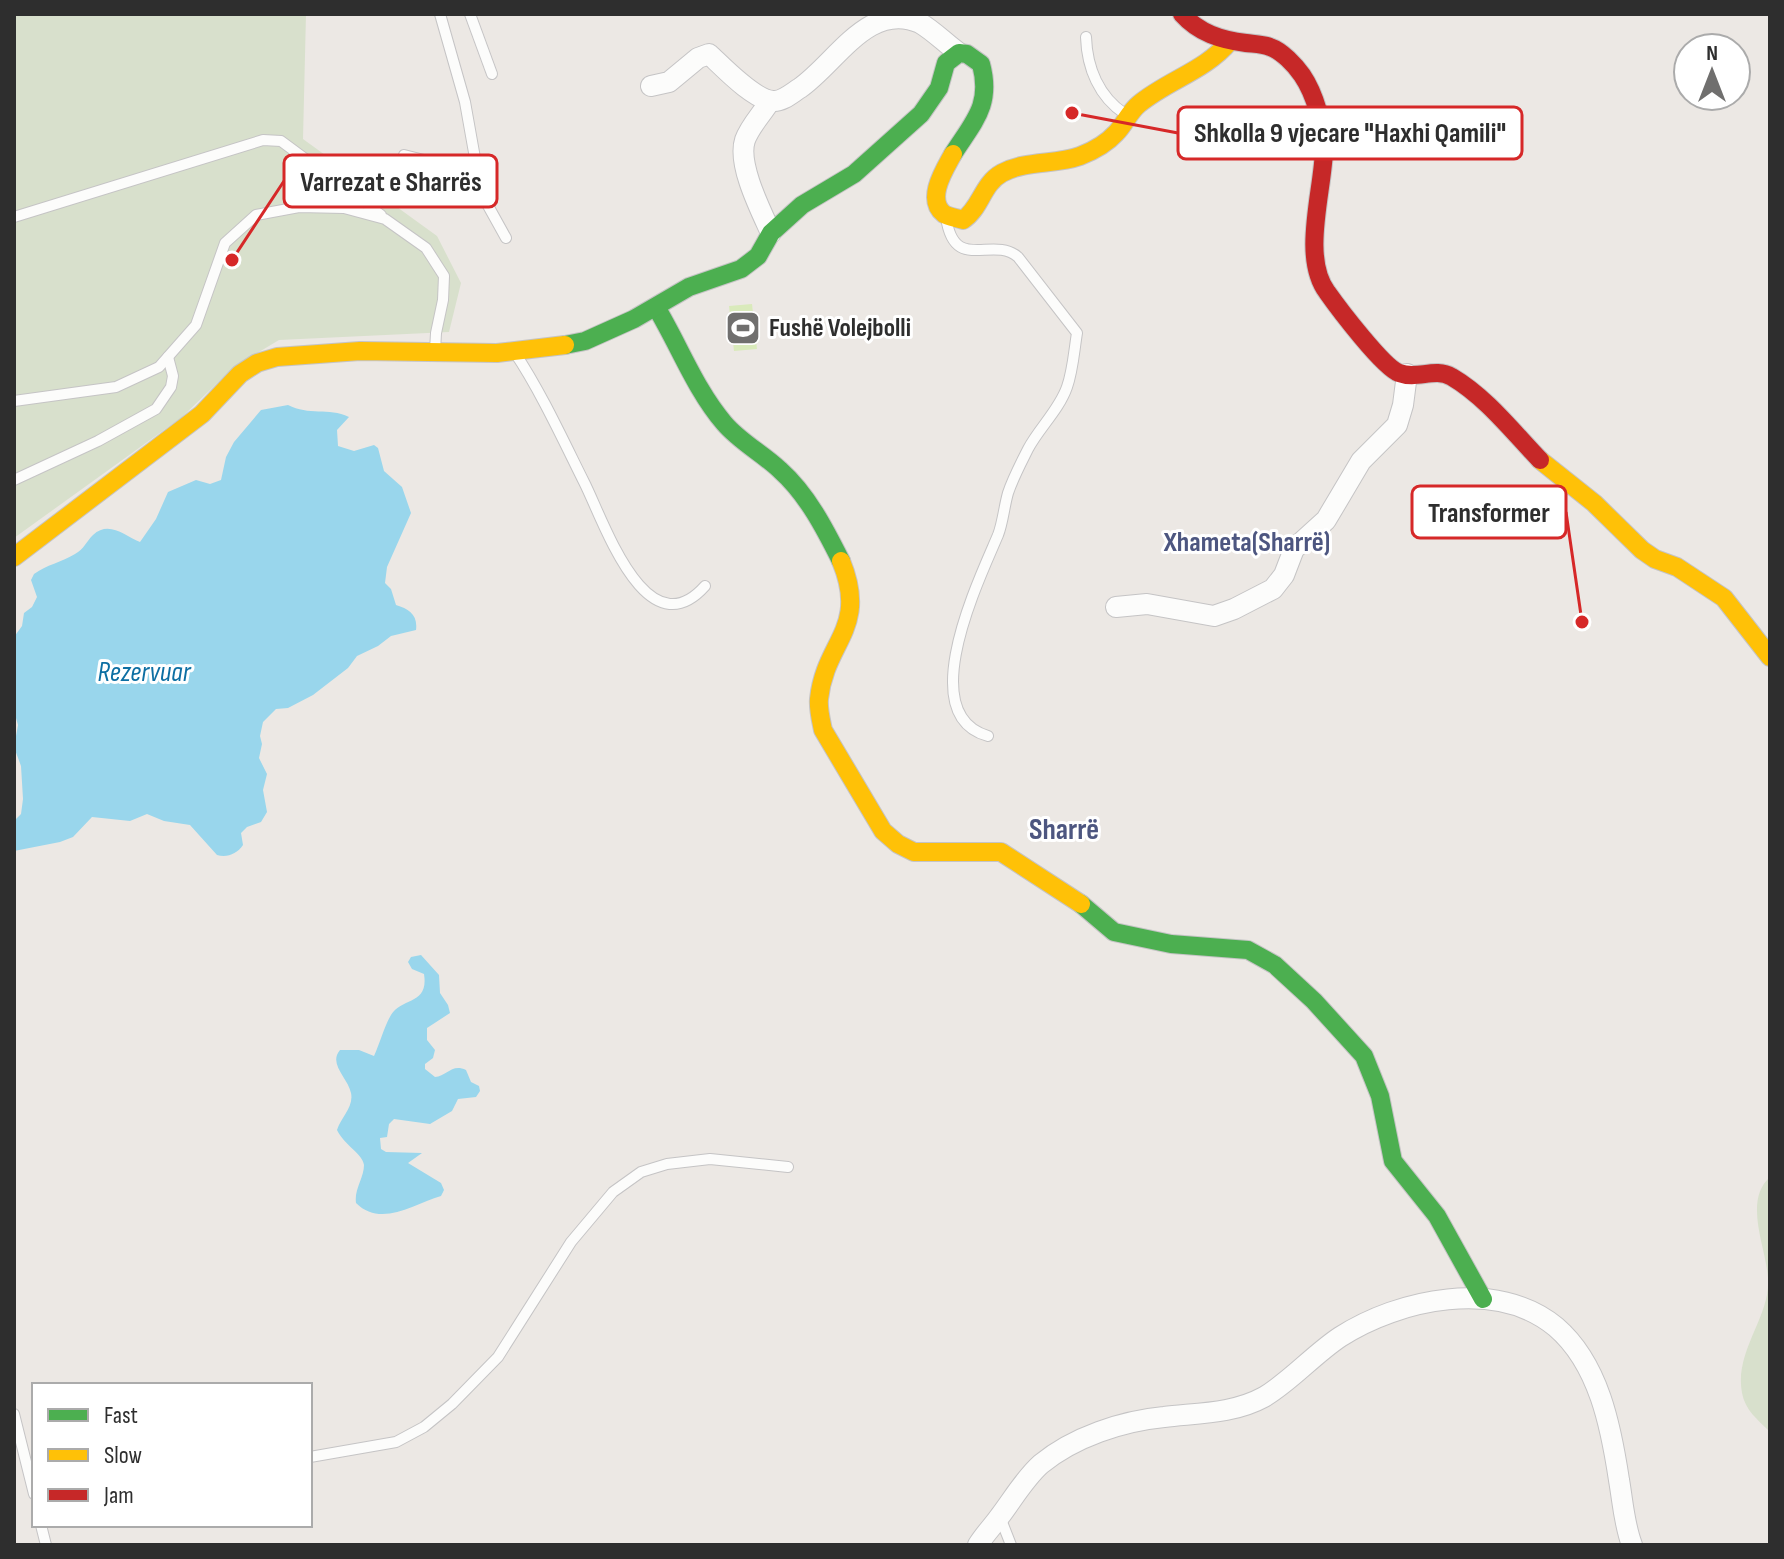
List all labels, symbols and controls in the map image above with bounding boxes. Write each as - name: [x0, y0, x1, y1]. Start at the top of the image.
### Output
- north arrow: [1672, 32, 1752, 112]
- text: N: [1706, 40, 1718, 67]
- callout: Shkolla 9 vjecare "Haxhi Qamili": [1178, 107, 1522, 159]
- text: Shkolla 9 vjecare "Haxhi Qamili": [1194, 117, 1506, 150]
- callout: Varrezat e Sharrës: [284, 155, 497, 207]
- text: Varrezat e Sharrës: [300, 166, 482, 199]
- sports icon: Fushë Volejbolli: [724, 309, 762, 347]
- place label: Fushë Volejbolli: [769, 313, 911, 344]
- callout: Transformer: [1412, 486, 1566, 538]
- text: Transformer: [1428, 497, 1550, 530]
- district label: Xhameta(Sharrë): [1163, 526, 1330, 559]
- water label: Rezervuar: [97, 656, 192, 689]
- district label: Sharrë: [1029, 812, 1099, 848]
- legend: [32, 1383, 312, 1527]
- text: Fast: [104, 1401, 138, 1430]
- text: Slow: [104, 1441, 142, 1470]
- text: Jam: [103, 1481, 134, 1510]

